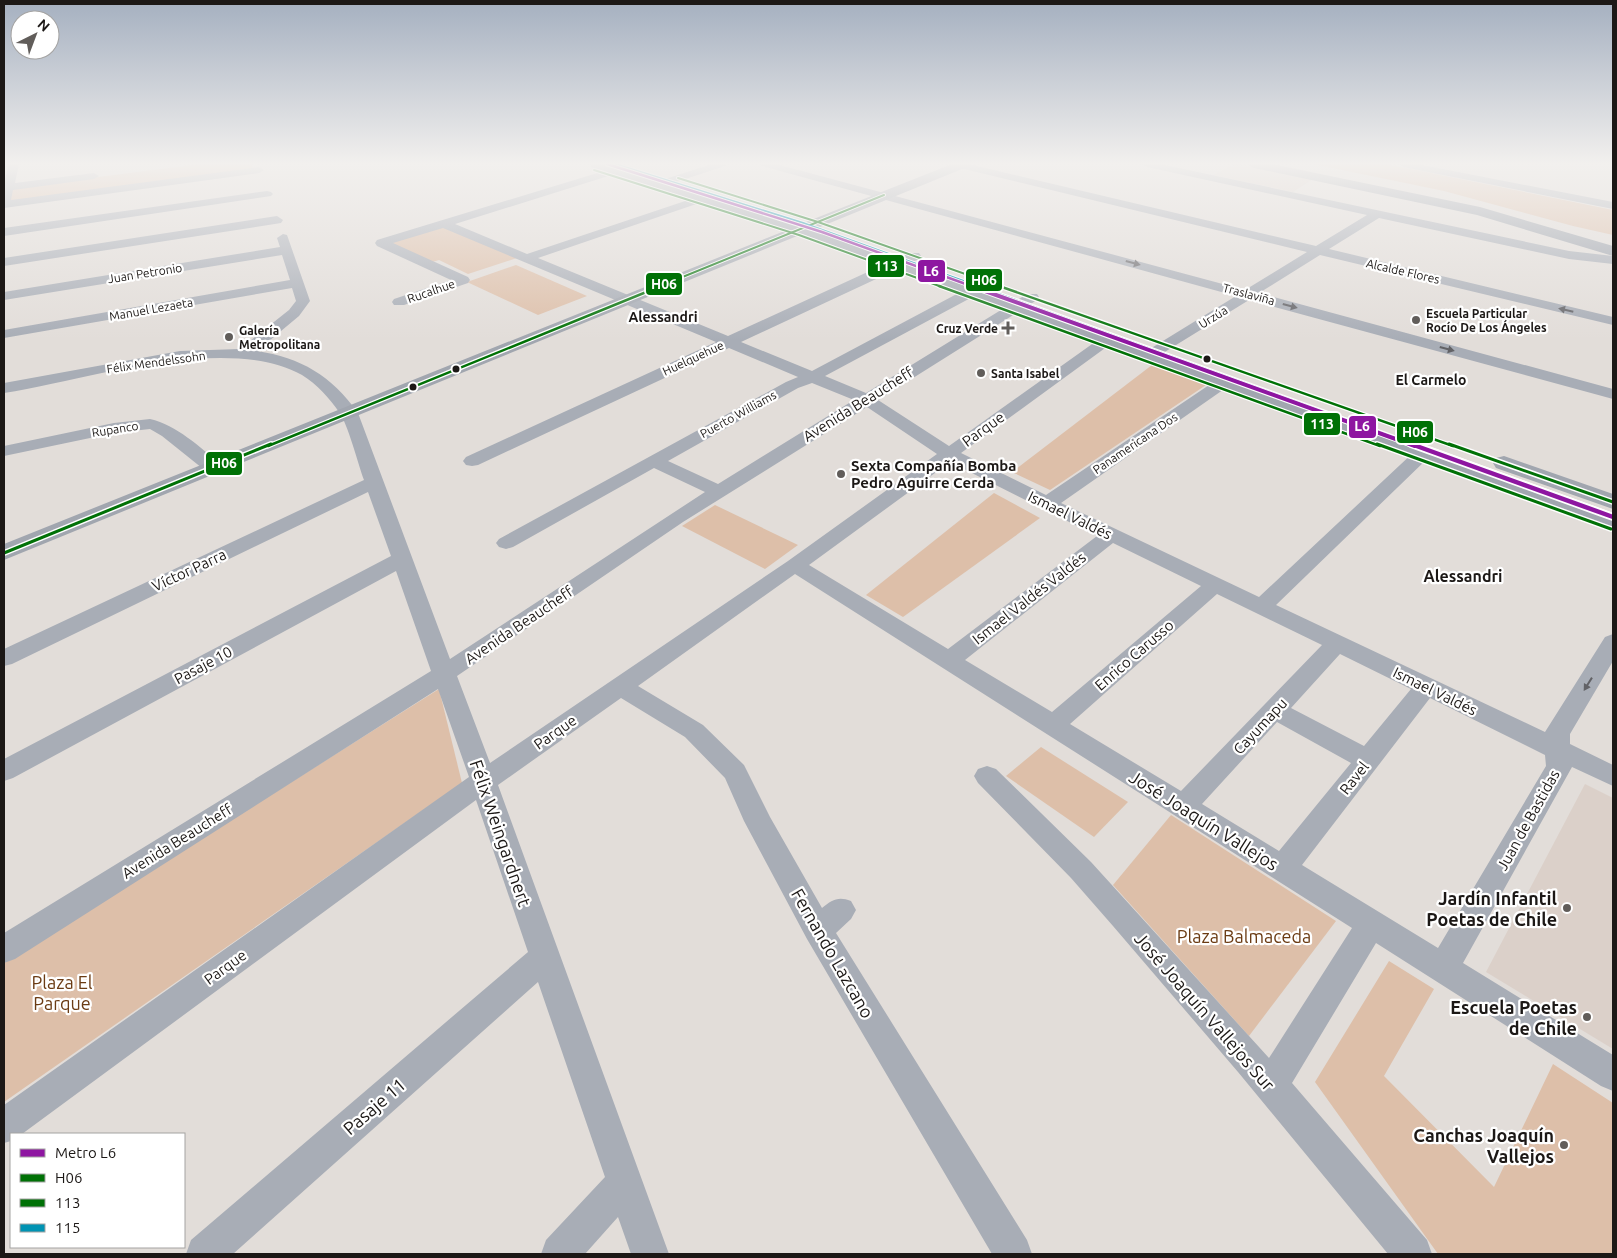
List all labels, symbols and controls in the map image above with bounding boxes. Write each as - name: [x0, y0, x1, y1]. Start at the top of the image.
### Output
- north arrow: [10, 10, 60, 60]
- text: N: [34, 16, 53, 35]
- line badge: 113: [867, 254, 905, 278]
- street label: Alcalde Flores: [1365, 256, 1441, 286]
- text: 113: [874, 258, 898, 274]
- line badge: L6: [917, 259, 946, 283]
- one-way arrow: [1126, 259, 1141, 267]
- street label: Juan Petronio: [107, 261, 183, 285]
- text: L6: [923, 263, 939, 279]
- line badge: H06: [965, 268, 1003, 292]
- line badge: H06: [645, 272, 683, 296]
- text: H06: [971, 272, 997, 288]
- text: H06: [651, 276, 677, 292]
- street label: Rucalhue: [405, 277, 457, 305]
- street label: Traslaviña: [1222, 281, 1276, 307]
- street label: Manuel Lezaeta: [108, 295, 194, 323]
- one-way arrow: [1283, 302, 1298, 310]
- street label: Urzúa: [1196, 303, 1230, 331]
- one-way arrow: [1558, 306, 1573, 314]
- place label: Escuela Particular Rocío De Los Ángeles: [1426, 307, 1547, 334]
- district label: Alessandri: [628, 309, 698, 325]
- marker: Escuela Particular Rocío De Los Ángeles: [1410, 314, 1422, 326]
- place label: Cruz Verde: [936, 322, 998, 335]
- marker: Cruz Verde: [1002, 322, 1014, 334]
- place label: Galería Metropolitana: [239, 324, 320, 351]
- marker: Galería Metropolitana: [223, 331, 235, 343]
- street label: Huelquehue: [660, 338, 726, 378]
- one-way arrow: [1440, 345, 1455, 353]
- street label: Félix Mendelssohn: [106, 349, 206, 375]
- unlabelled marker: [1202, 354, 1212, 364]
- street label: Avenida Beaucheff: [800, 363, 917, 445]
- unlabelled marker: [451, 364, 461, 374]
- marker: Santa Isabel: [975, 367, 987, 379]
- place label: Santa Isabel: [991, 367, 1060, 380]
- district label: El Carmelo: [1395, 372, 1467, 388]
- unlabelled marker: [408, 382, 418, 392]
- street label: Puerto Williams: [698, 388, 778, 440]
- street label: Parque: [959, 408, 1007, 450]
- street label: Panamericana Dos: [1090, 410, 1180, 476]
- line badge: 113: [1303, 412, 1341, 436]
- line badge: L6: [1348, 415, 1377, 439]
- text: 113: [1310, 416, 1334, 432]
- text: L6: [1354, 418, 1370, 434]
- street label: Rupanco: [91, 419, 139, 439]
- line badge: H06: [1396, 420, 1434, 444]
- text: H06: [1402, 424, 1428, 440]
- line badge: H06: [205, 451, 243, 476]
- text: H06: [211, 455, 237, 471]
- place label: Sexta Compañía Bomba Pedro Aguirre Cerda: [851, 457, 1016, 491]
- marker: Sexta Compañía Bomba Pedro Aguirre Cerda: [835, 468, 847, 480]
- street label: Ismael Valdés: [1025, 487, 1115, 543]
- street label: Víctor Parra: [149, 545, 229, 595]
- street label: Ismael Valdés Valdés: [969, 548, 1089, 648]
- district label: Alessandri: [1423, 567, 1503, 585]
- street label: Avenida Beaucheff: [462, 582, 577, 667]
- street label: Enrico Carusso: [1091, 616, 1177, 694]
- street label: Pasaje 10: [171, 643, 235, 687]
- street label: Ismael Valdés: [1390, 663, 1480, 719]
- one-way arrow: [1583, 677, 1592, 690]
- street label: Cayumapu: [1230, 694, 1290, 758]
- street label: Parque: [531, 711, 579, 753]
- street label: Félix Weingardnert: [467, 757, 535, 909]
- street label: Ravel: [1336, 758, 1372, 798]
- street label: José Joaquín Vallejos: [1126, 766, 1282, 874]
- street label: Juan de Bastidas: [1493, 767, 1563, 873]
- street label: Avenida Beaucheff: [119, 800, 236, 882]
- street label: Fernando Lazcano: [788, 885, 878, 1021]
- place label: Jardín Infantil Poetas de Chile: [1426, 888, 1558, 929]
- marker: Jardín Infantil Poetas de Chile: [1561, 902, 1573, 914]
- park label: Plaza Balmaceda: [1177, 926, 1311, 946]
- street label: José Joaquín Vallejos Sur: [1131, 928, 1279, 1094]
- street label: Parque: [201, 946, 249, 988]
- park label: Plaza El Parque: [31, 972, 93, 1013]
- place label: Escuela Poetas de Chile: [1450, 997, 1577, 1038]
- marker: Escuela Poetas de Chile: [1581, 1011, 1593, 1023]
- street label: Pasaje 11: [339, 1074, 409, 1138]
- place label: Canchas Joaquín Vallejos: [1413, 1125, 1554, 1166]
- legend: [10, 1133, 185, 1248]
- marker: Canchas Joaquín Vallejos: [1558, 1139, 1570, 1151]
- text: Metro L6: [55, 1144, 116, 1161]
- text: H06: [55, 1169, 82, 1186]
- text: 113: [55, 1194, 80, 1211]
- text: 115: [55, 1219, 80, 1236]

